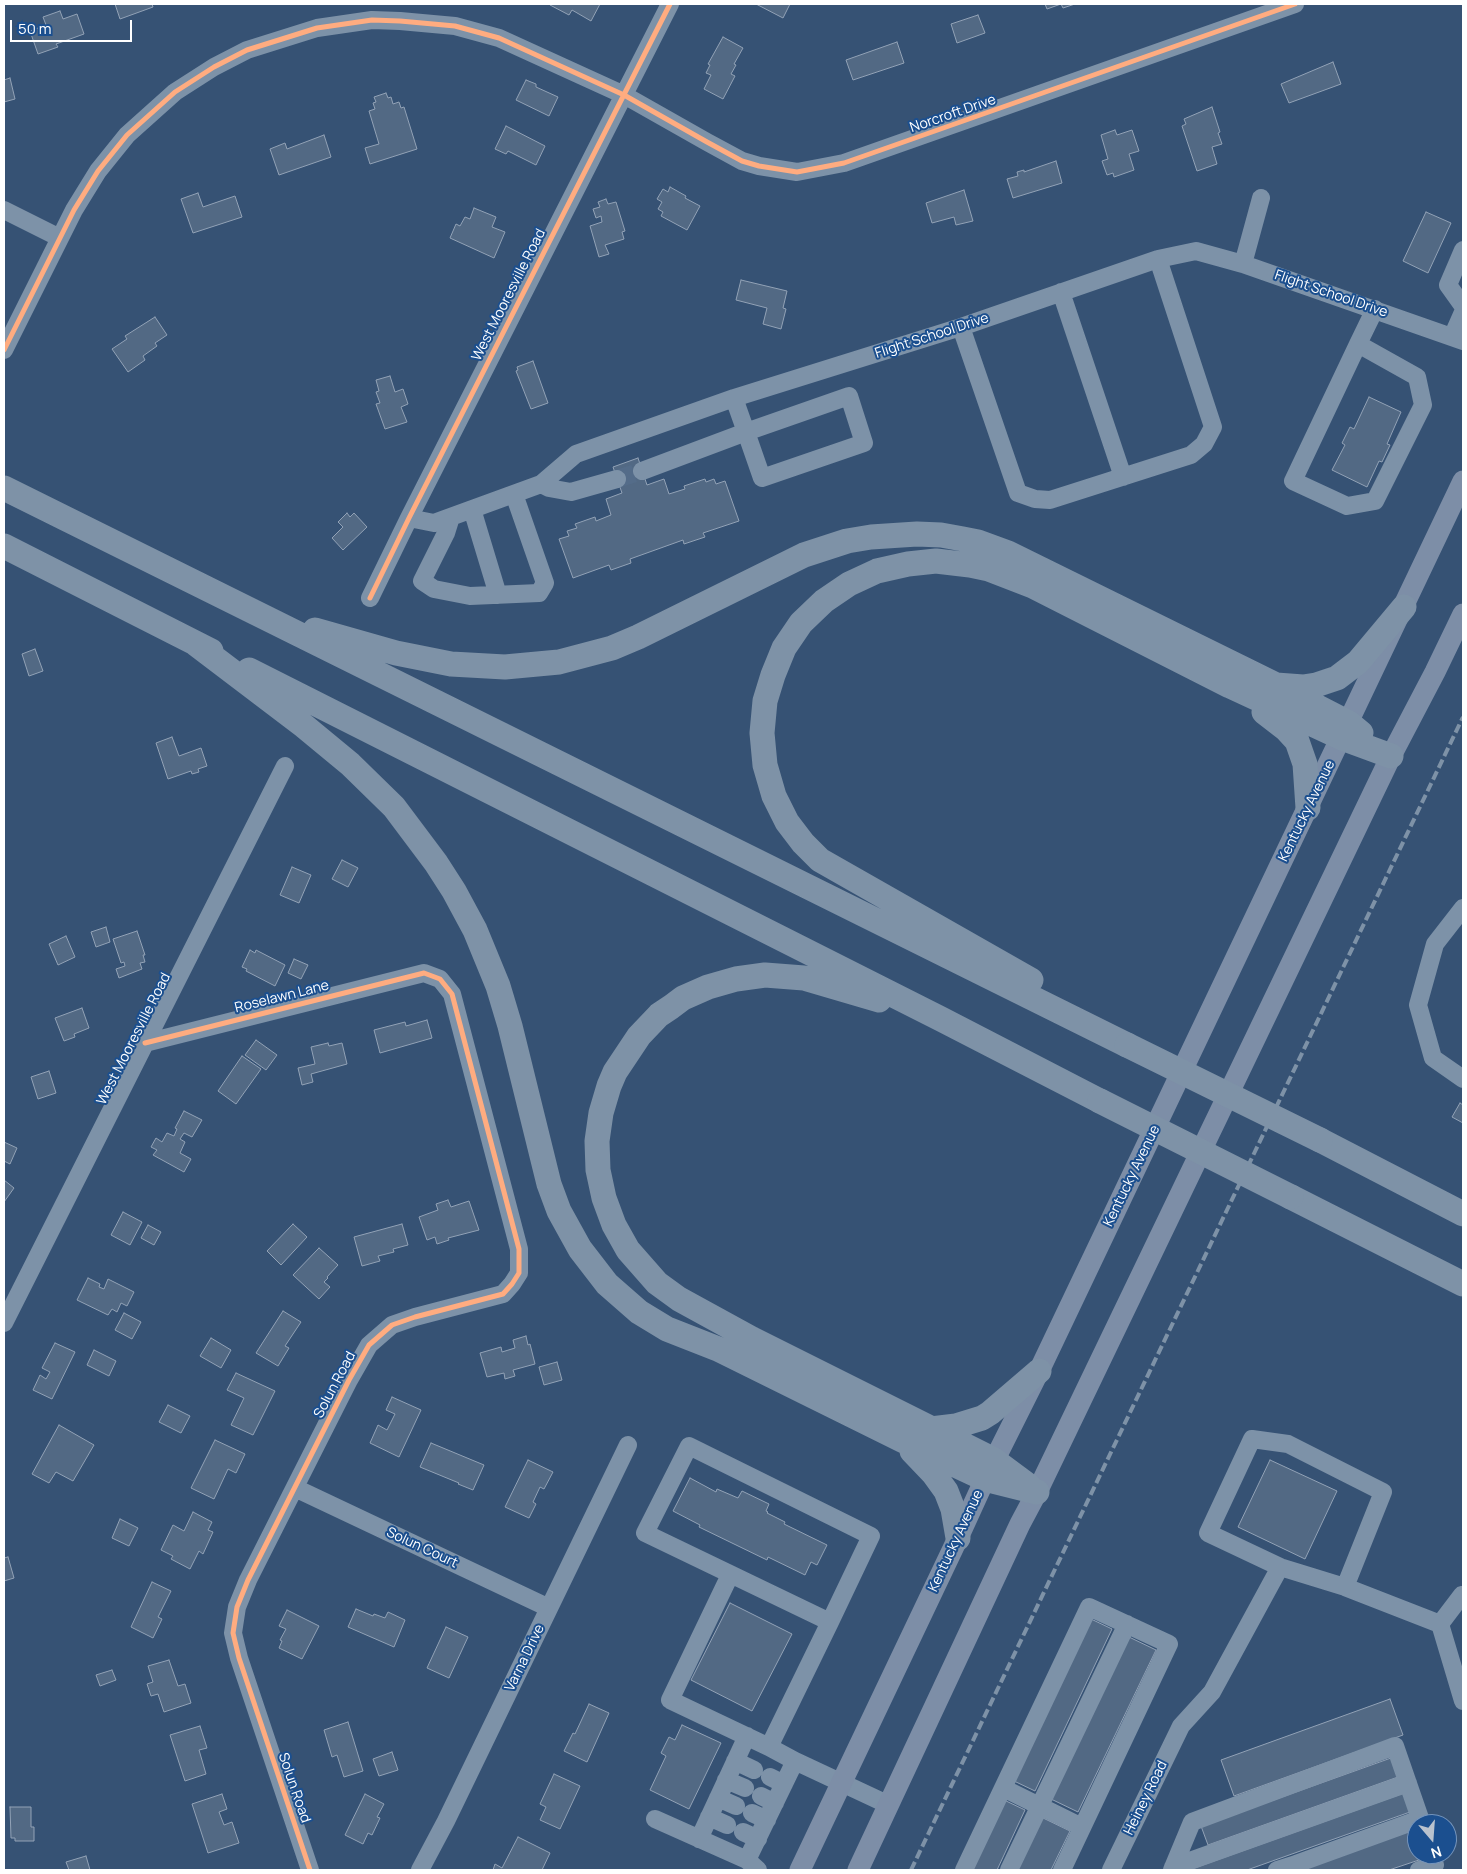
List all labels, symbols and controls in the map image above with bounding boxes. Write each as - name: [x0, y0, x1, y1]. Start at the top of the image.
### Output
- scale bar: [12, 10, 135, 42]
- text: 50 m: [18, 18, 52, 39]
- street label: Norcroft Drive: [908, 91, 998, 137]
- street label: West Mooresville Road: [468, 226, 550, 364]
- street label: Flight School Drive: [1272, 267, 1390, 321]
- street label: Flight School Drive: [873, 310, 991, 362]
- street label: Kentucky Avenue: [1275, 758, 1339, 864]
- street label: West Mooresville Road: [93, 970, 175, 1108]
- street label: Roselawn Lane: [233, 977, 331, 1017]
- street label: Kentucky Avenue: [1100, 1123, 1164, 1229]
- street label: Solun Road: [310, 1349, 360, 1421]
- street label: Kentucky Avenue: [925, 1487, 987, 1595]
- street label: Solun Court: [384, 1524, 460, 1572]
- street label: Varna Drive: [502, 1622, 548, 1694]
- street label: Solun Road: [274, 1751, 314, 1825]
- street label: Heiney Road: [1121, 1758, 1171, 1838]
- north arrow: [1407, 1814, 1457, 1864]
- text: N: [1429, 1842, 1444, 1863]

